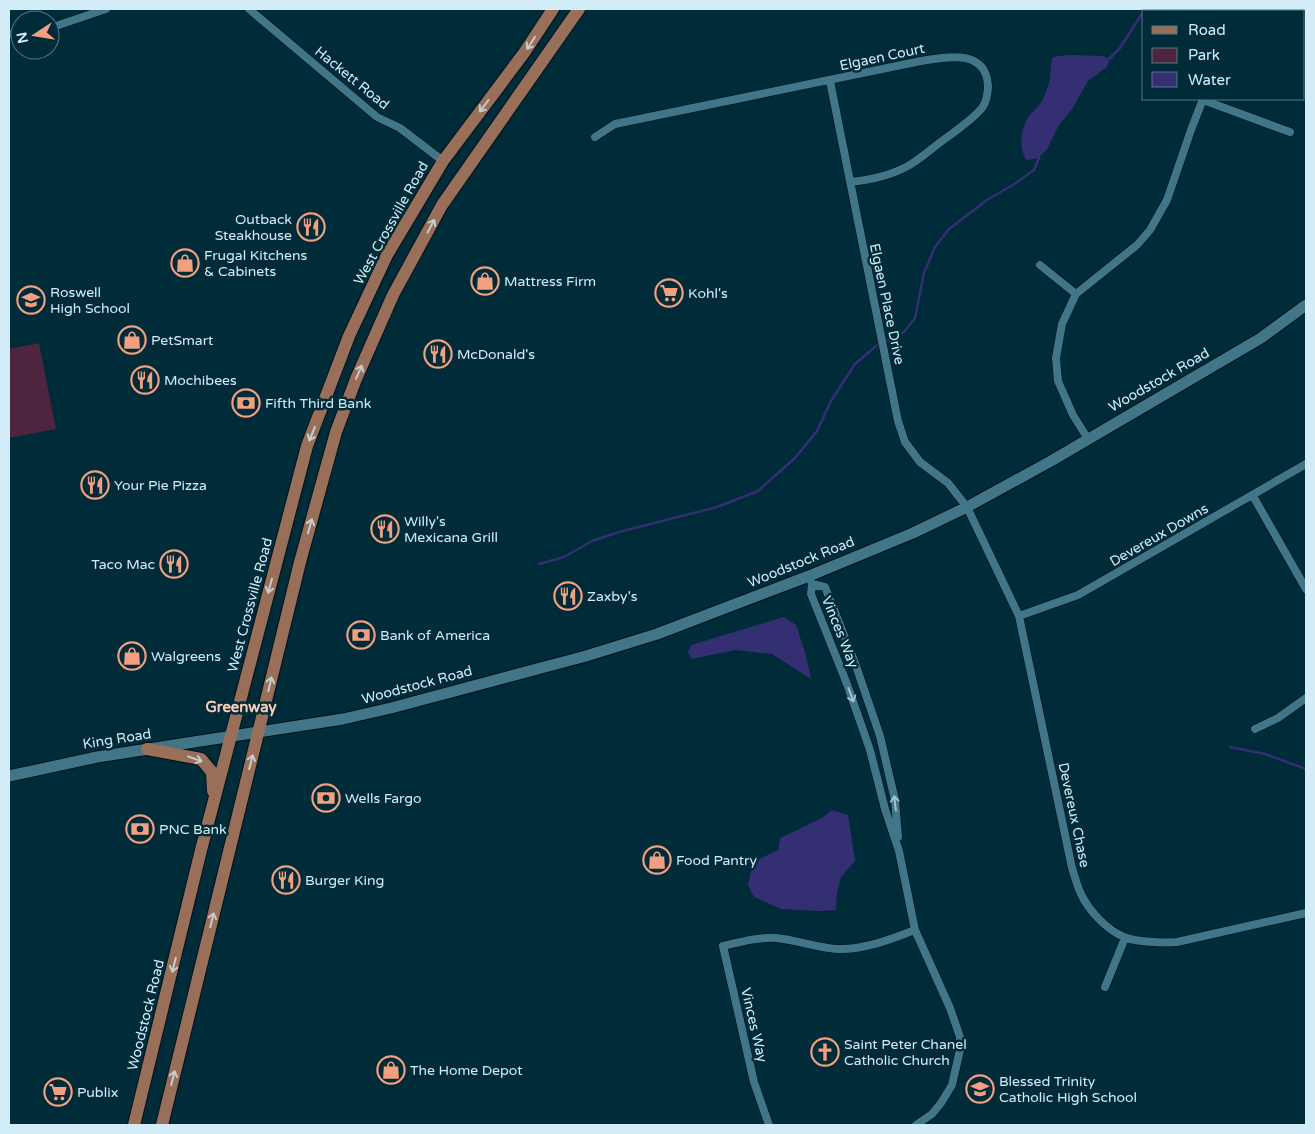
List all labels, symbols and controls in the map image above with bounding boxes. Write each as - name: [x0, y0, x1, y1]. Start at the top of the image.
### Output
- north arrow: [10, 10, 60, 60]
- legend: [1142, 10, 1305, 100]
- text: Road: [1188, 21, 1226, 39]
- text: N: [13, 30, 32, 45]
- one-way arrow: [525, 35, 535, 49]
- street label: Elgaen Court: [838, 40, 927, 74]
- street label: Hackett Road: [311, 43, 393, 113]
- text: Park: [1188, 46, 1220, 64]
- text: Water: [1188, 71, 1231, 89]
- one-way arrow: [479, 99, 489, 113]
- street label: West Crossville Road: [350, 158, 432, 288]
- place label: Outback Steakhouse: [215, 211, 292, 244]
- restaurant icon: Outback Steakhouse: [296, 212, 326, 242]
- one-way arrow: [426, 219, 436, 234]
- street label: Elgaen Place Drive: [866, 242, 908, 366]
- place label: Frugal Kitchens & Cabinets: [204, 247, 307, 280]
- shop icon: Frugal Kitchens & Cabinets: [170, 248, 200, 278]
- shop icon: Mattress Firm: [470, 266, 500, 296]
- place label: Mattress Firm: [504, 273, 596, 290]
- supermarket icon: Kohl's: [654, 278, 684, 308]
- place label: Roswell High School: [50, 284, 130, 317]
- school or university icon: Roswell High School: [16, 285, 46, 315]
- place label: Kohl's: [688, 285, 728, 302]
- shop icon: PetSmart: [117, 325, 147, 355]
- place label: PetSmart: [151, 332, 214, 349]
- restaurant icon: McDonald's: [423, 339, 453, 369]
- street label: Woodstock Road: [1106, 344, 1212, 416]
- place label: McDonald's: [457, 346, 535, 363]
- restaurant icon: Mochibees: [130, 365, 160, 395]
- one-way arrow: [354, 365, 364, 380]
- place label: Mochibees: [164, 372, 237, 389]
- bank icon: Fifth Third Bank: [231, 388, 261, 418]
- place label: Fifth Third Bank: [265, 395, 372, 412]
- one-way arrow: [307, 425, 316, 441]
- restaurant icon: Your Pie Pizza: [80, 470, 110, 500]
- place label: Your Pie Pizza: [114, 477, 207, 494]
- street label: Devereux Downs: [1107, 500, 1212, 570]
- place label: Willy's Mexicana Grill: [404, 513, 498, 546]
- restaurant icon: Willy's Mexicana Grill: [370, 514, 400, 544]
- one-way arrow: [305, 519, 315, 535]
- street label: Woodstock Road: [745, 533, 857, 591]
- street label: West Crossville Road: [224, 536, 276, 674]
- restaurant icon: Taco Mac: [159, 549, 189, 579]
- place label: Taco Mac: [91, 556, 155, 573]
- one-way arrow: [265, 578, 275, 594]
- restaurant icon: Zaxby's: [553, 581, 583, 611]
- place label: Zaxby's: [587, 588, 638, 605]
- street label: Vinces Way: [818, 594, 862, 671]
- bank icon: Bank of America: [346, 620, 376, 650]
- place label: Bank of America: [380, 627, 490, 644]
- shop icon: Walgreens: [117, 641, 147, 671]
- place label: Walgreens: [151, 648, 221, 665]
- street label: Woodstock Road: [360, 662, 474, 708]
- one-way arrow: [266, 677, 275, 693]
- one-way arrow: [847, 687, 856, 702]
- district label: Greenway: [206, 698, 277, 717]
- street label: King Road: [82, 725, 152, 753]
- one-way arrow: [187, 755, 202, 764]
- one-way arrow: [247, 755, 256, 771]
- street label: Devereux Chase: [1055, 761, 1093, 869]
- bank icon: Wells Fargo: [311, 783, 341, 813]
- place label: Wells Fargo: [345, 790, 422, 807]
- one-way arrow: [890, 795, 900, 811]
- bank icon: PNC Bank: [125, 814, 155, 844]
- place label: PNC Bank: [159, 821, 227, 838]
- shop icon: Food Pantry: [642, 845, 672, 875]
- place label: Food Pantry: [676, 852, 757, 869]
- restaurant icon: Burger King: [271, 865, 301, 895]
- place label: Burger King: [305, 872, 384, 889]
- one-way arrow: [208, 913, 217, 929]
- one-way arrow: [168, 956, 178, 972]
- street label: Woodstock Road: [124, 958, 168, 1072]
- street label: Vinces Way: [737, 986, 771, 1064]
- place label: Saint Peter Chanel Catholic Church: [844, 1036, 967, 1069]
- church icon: Saint Peter Chanel Catholic Church: [810, 1037, 840, 1067]
- shop icon: The Home Depot: [376, 1055, 406, 1085]
- place label: The Home Depot: [410, 1062, 523, 1079]
- one-way arrow: [169, 1070, 178, 1086]
- place label: Blessed Trinity Catholic High School: [999, 1073, 1137, 1106]
- school or university icon: Blessed Trinity Catholic High School: [965, 1074, 995, 1104]
- supermarket icon: Publix: [43, 1077, 73, 1107]
- place label: Publix: [77, 1084, 118, 1101]

